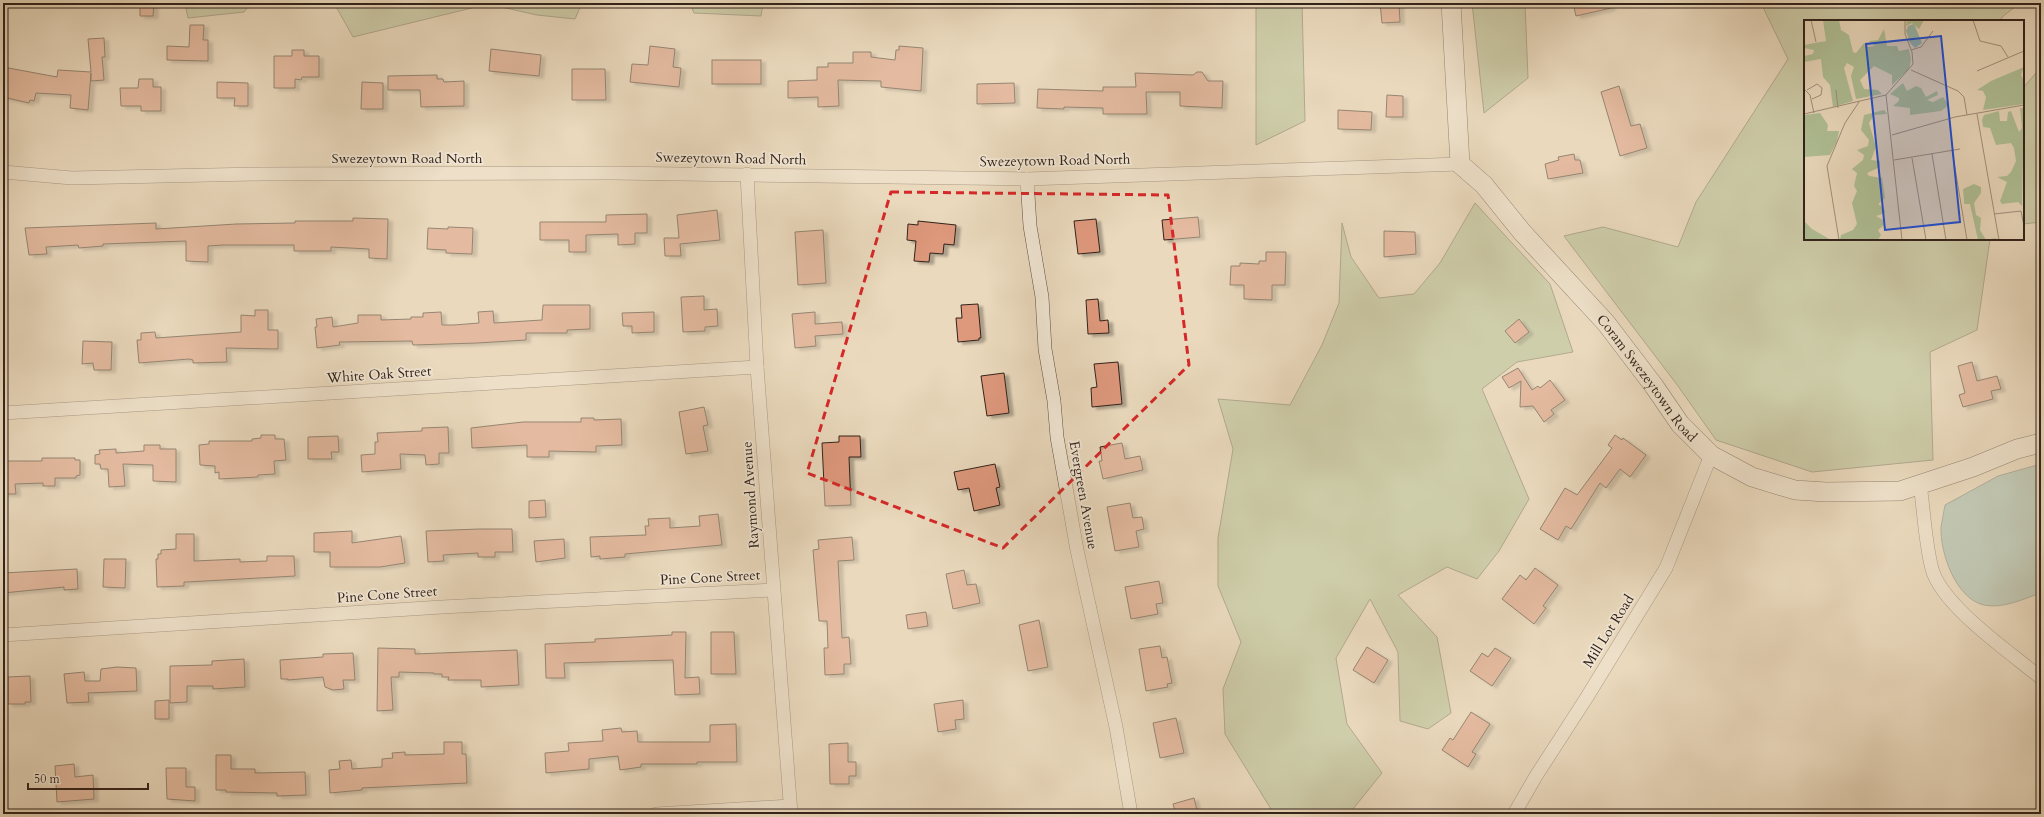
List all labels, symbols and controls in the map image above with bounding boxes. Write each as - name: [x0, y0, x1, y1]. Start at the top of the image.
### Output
- inset map: [1804, 20, 2024, 240]
- street label: Swezeytown Road North: [655, 148, 807, 169]
- street label: Swezeytown Road North: [332, 149, 483, 168]
- street label: Swezeytown Road North: [979, 150, 1131, 171]
- street label: Coram Swezeytown Road: [1592, 310, 1702, 446]
- street label: White Oak Street: [325, 361, 432, 388]
- street label: Evergreen Avenue: [1065, 439, 1102, 551]
- street label: Raymond Avenue: [737, 441, 764, 549]
- street label: Pine Cone Street: [659, 565, 761, 590]
- street label: Pine Cone Street: [336, 581, 438, 607]
- street label: Mill Lot Road: [1578, 591, 1639, 671]
- scale bar: [28, 765, 148, 791]
- text: 50 m: [34, 771, 61, 787]

